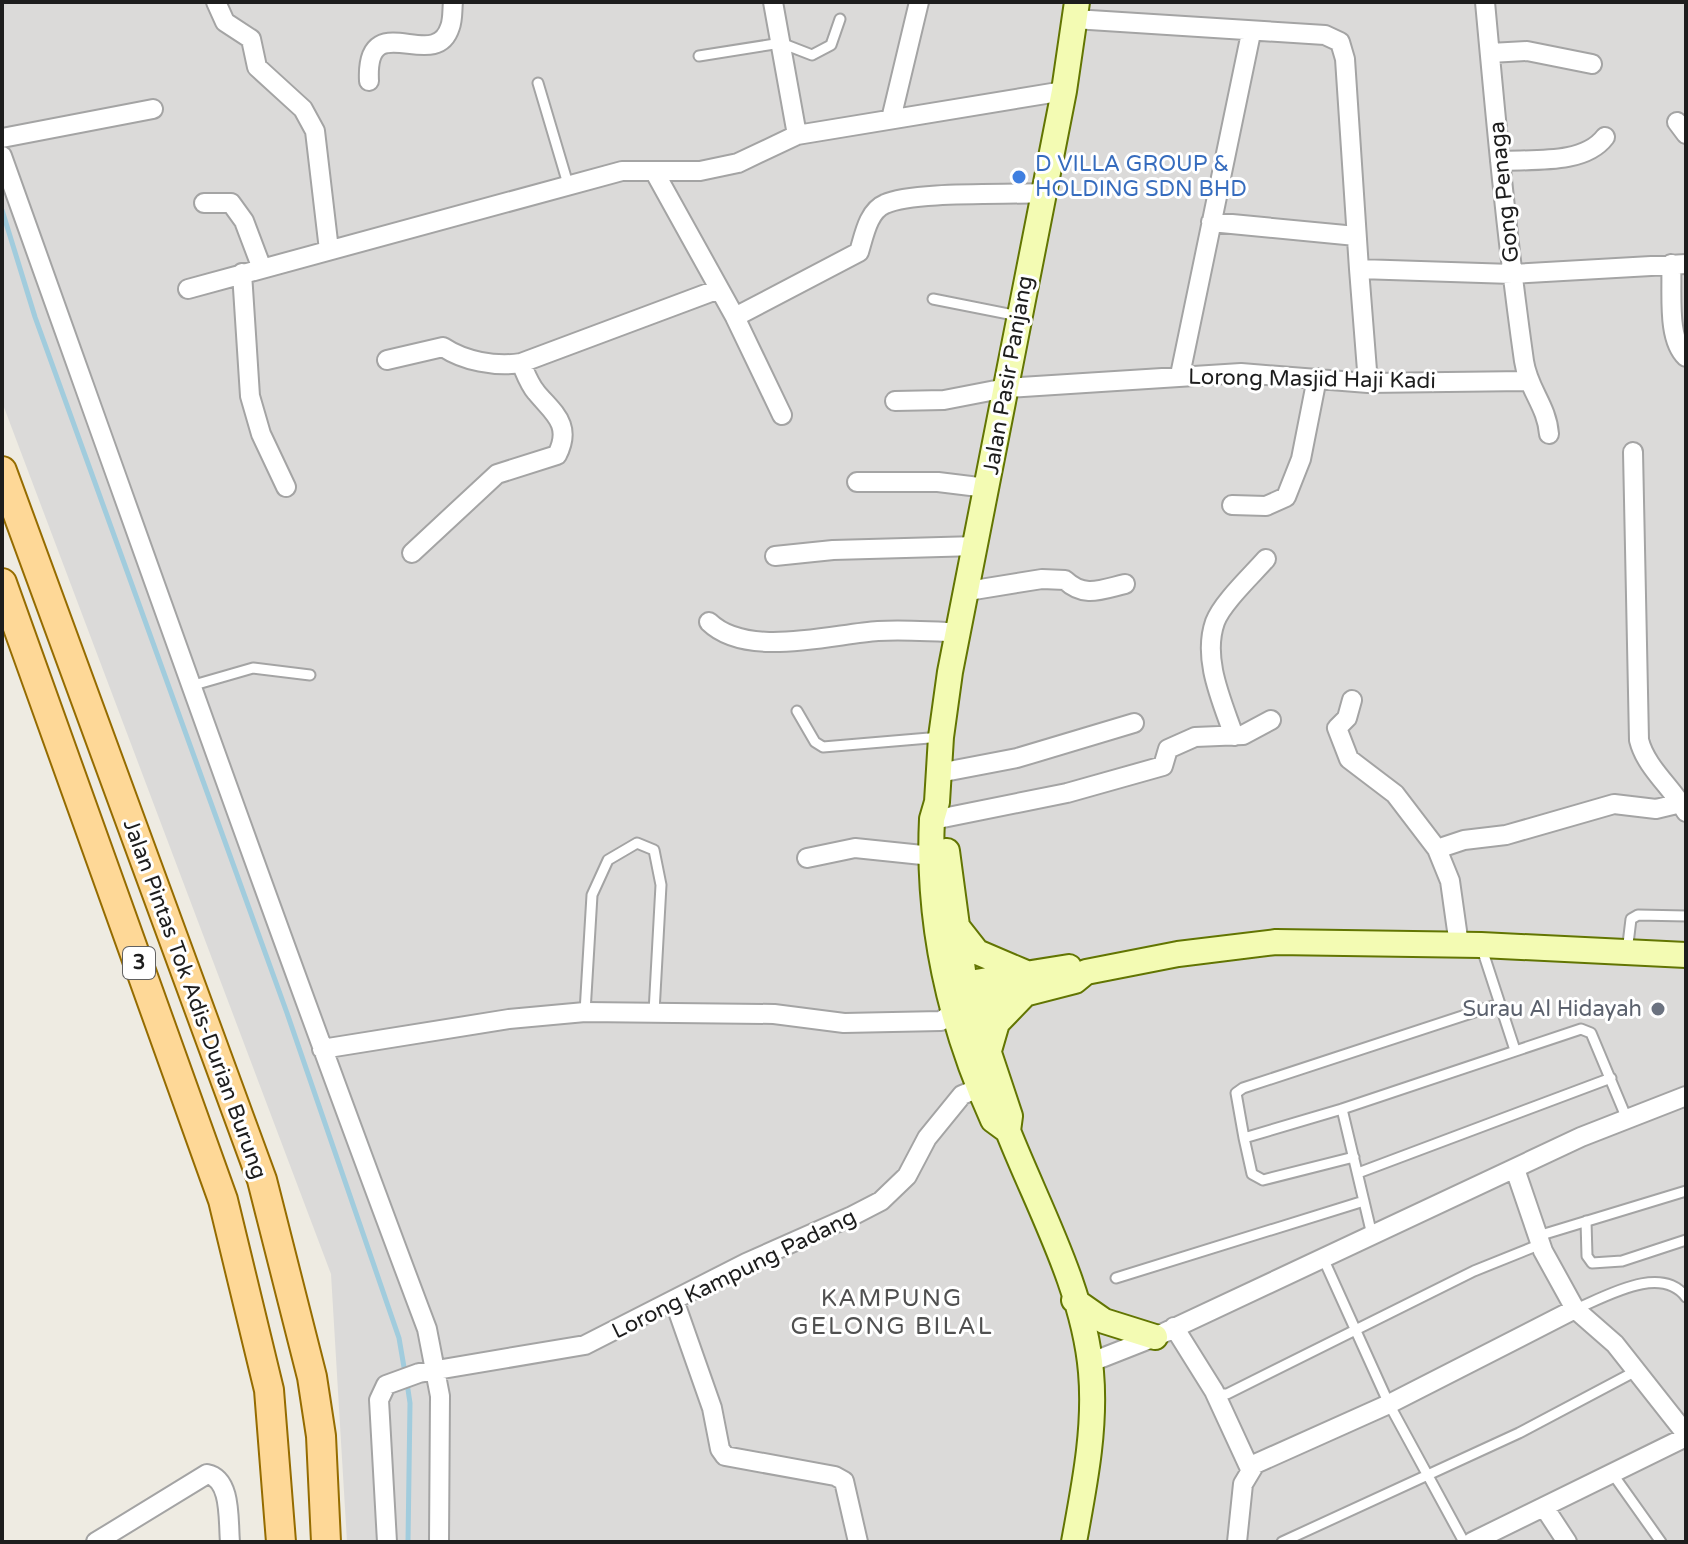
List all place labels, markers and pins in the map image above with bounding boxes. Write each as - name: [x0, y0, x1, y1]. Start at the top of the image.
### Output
- place label: D VILLA GROUP & HOLDING SDN BHD: [1035, 151, 1247, 202]
- marker: D VILLA GROUP & HOLDING SDN BHD: [1010, 168, 1028, 186]
- place label: Surau Al Hidayah: [1463, 996, 1642, 1022]
- marker: Surau Al Hidayah: [1649, 1000, 1667, 1018]

